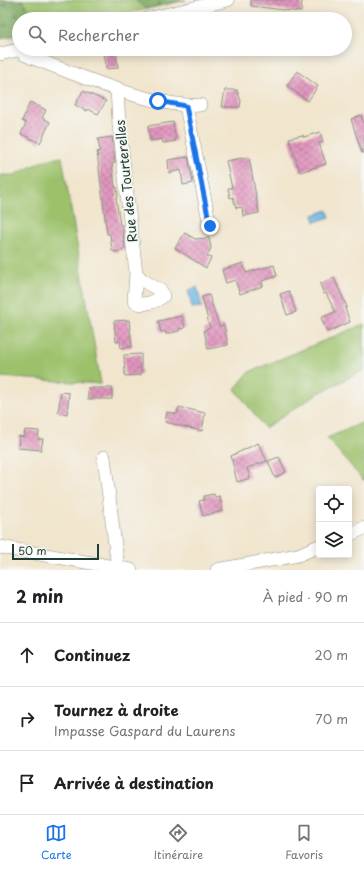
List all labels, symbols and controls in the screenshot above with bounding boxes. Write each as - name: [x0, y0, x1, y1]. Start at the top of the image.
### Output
- search box: [12, 12, 352, 56]
- icon: search: [26, 23, 48, 45]
- text: Rechercher: [58, 23, 139, 46]
- route start: [149, 92, 167, 110]
- street label: Rue des Tourterelles: [110, 119, 141, 243]
- route end: [201, 217, 219, 235]
- map controls: [316, 486, 352, 558]
- button: locate: [316, 486, 352, 522]
- button: layers: [316, 522, 352, 558]
- scale bar: [12, 542, 99, 561]
- text: 50 m: [18, 542, 47, 559]
- text: 2 min: [16, 583, 63, 609]
- text: À pied · 90 m: [263, 587, 348, 606]
- text: Continuez: [54, 643, 130, 666]
- icon: ahead: [16, 644, 38, 666]
- text: 20 m: [314, 645, 348, 664]
- text: Tournez à droite: [54, 698, 179, 721]
- icon: right: [16, 708, 38, 730]
- text: 70 m: [315, 709, 348, 728]
- text: Impasse Gaspard du Laurens: [54, 721, 235, 740]
- text: Arrivée à destination: [54, 771, 214, 794]
- icon: arrive: [16, 772, 38, 794]
- tab: Carte: [41, 822, 72, 863]
- tab: Itinéraire: [154, 822, 203, 863]
- tab: Favoris: [285, 822, 323, 863]

